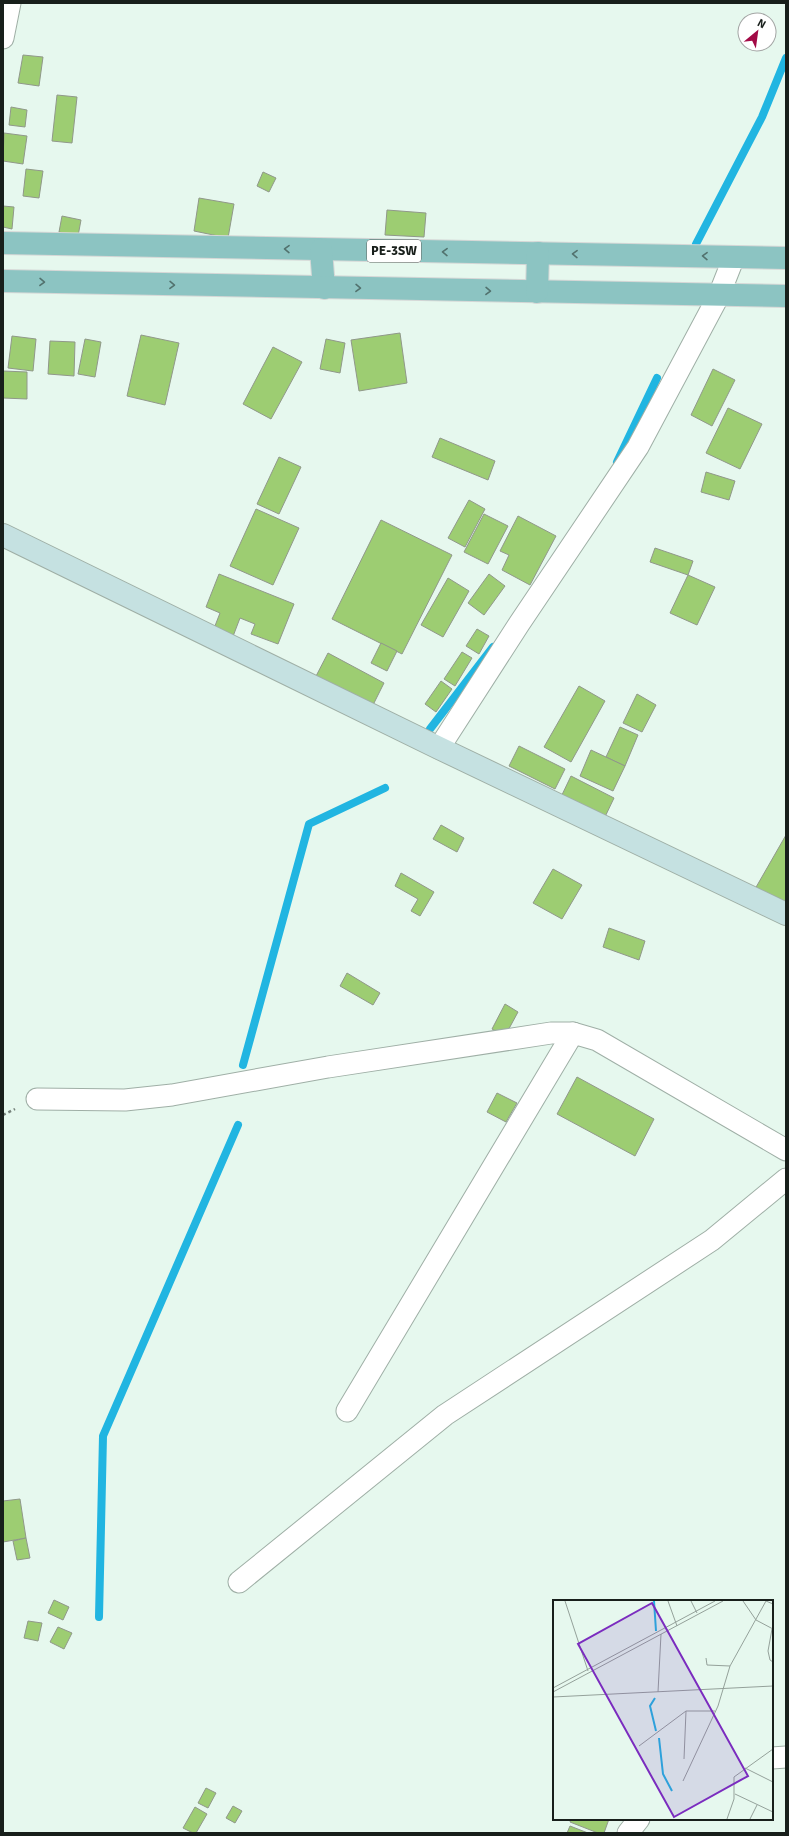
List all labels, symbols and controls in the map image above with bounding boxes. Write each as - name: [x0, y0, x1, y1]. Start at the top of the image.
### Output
- north arrow: [737, 12, 777, 52]
- text: N: [755, 16, 768, 31]
- road number: PE-3SW: [367, 240, 421, 262]
- one-way arrow: [284, 245, 290, 253]
- one-way arrow: [442, 248, 448, 256]
- one-way arrow: [572, 250, 578, 258]
- one-way arrow: [702, 252, 708, 260]
- one-way arrow: [39, 278, 45, 286]
- one-way arrow: [169, 280, 175, 289]
- one-way arrow: [355, 284, 361, 292]
- one-way arrow: [485, 287, 491, 295]
- inset map: [553, 1600, 773, 1820]

